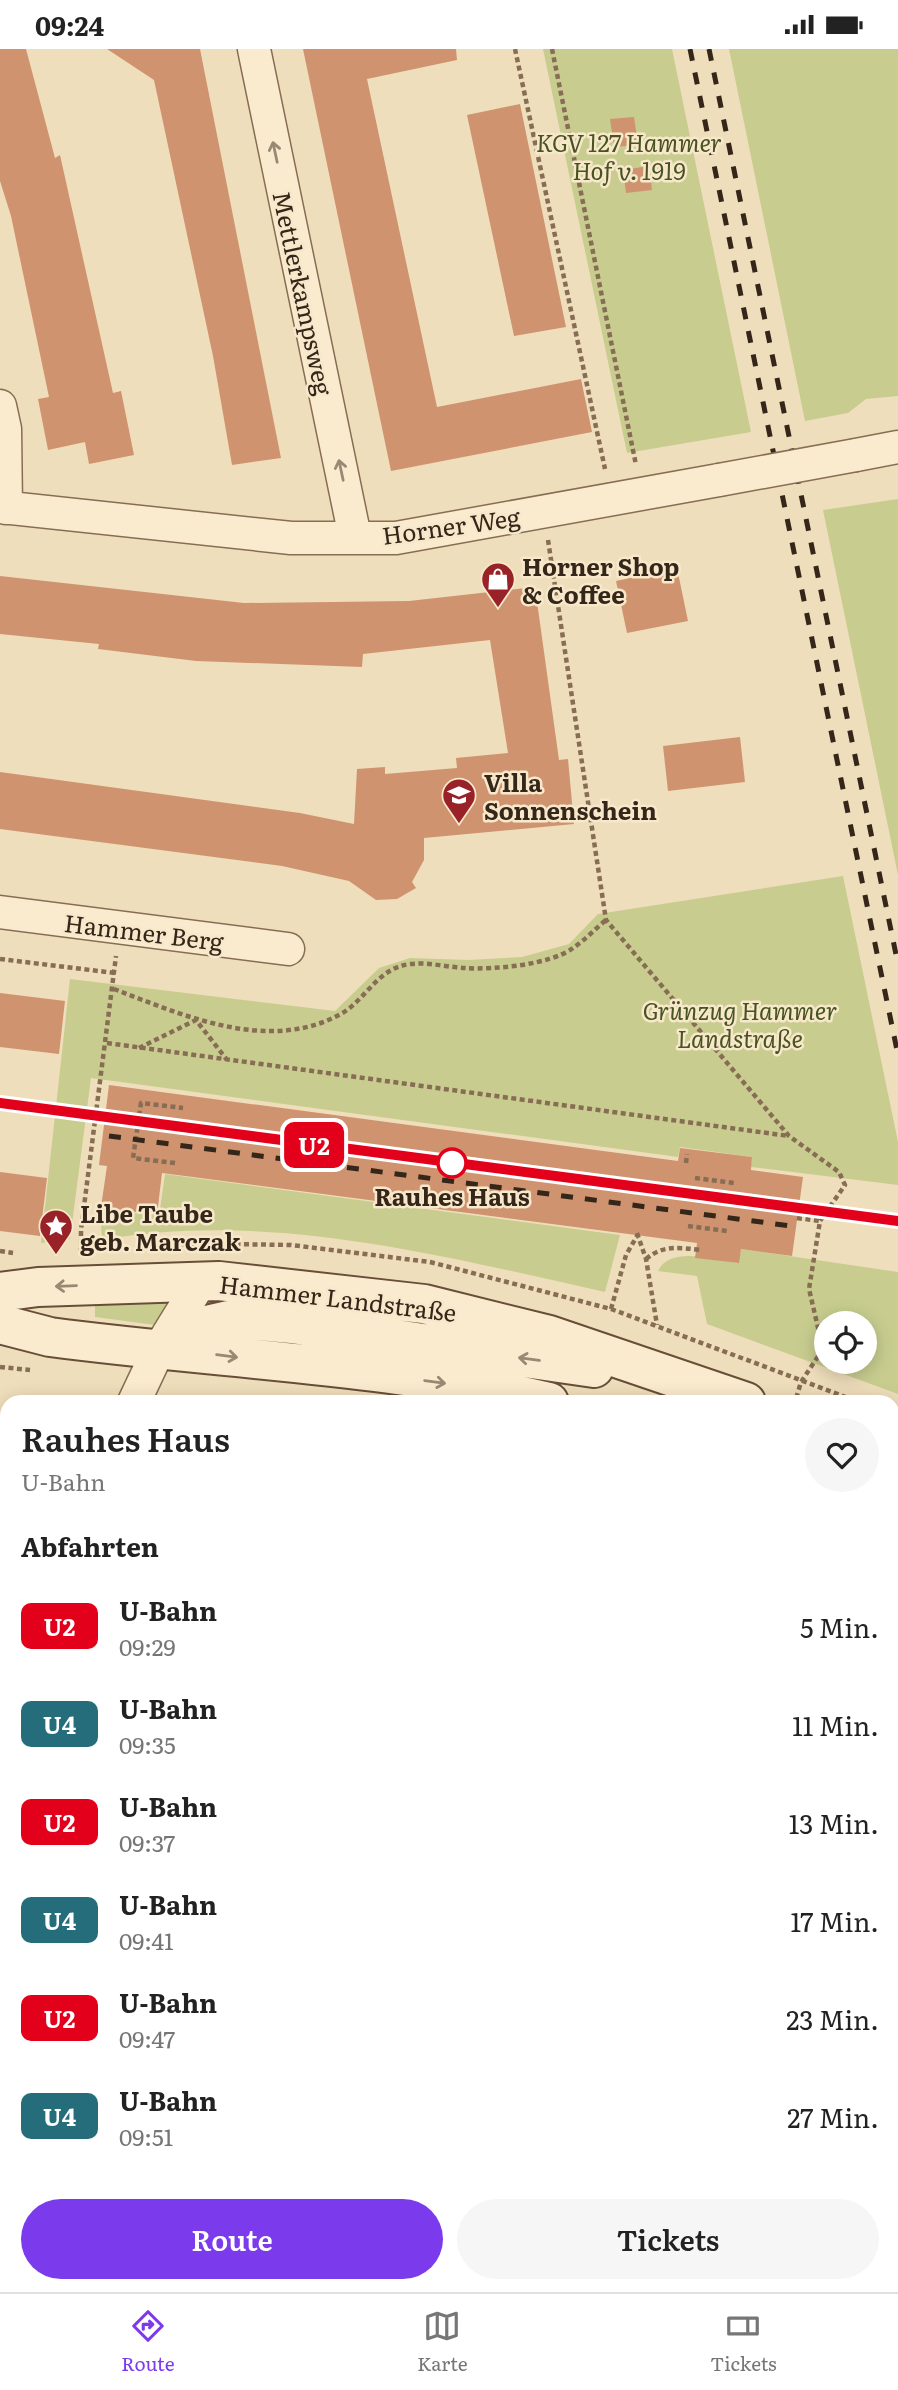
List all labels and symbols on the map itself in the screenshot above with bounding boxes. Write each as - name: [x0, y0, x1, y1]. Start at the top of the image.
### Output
- park label: KGV 127 Hammer Hof v. 1919: [536, 124, 722, 187]
- one-way arrow: [268, 141, 282, 164]
- street label: Mettlerkampsweg: [265, 188, 343, 399]
- one-way arrow: [334, 459, 348, 482]
- street label: Horner Weg: [380, 498, 523, 552]
- place label: Horner Shop & Coffee: [522, 548, 679, 611]
- shop icon: Horner Shop & Coffee: [479, 560, 517, 609]
- place label: Villa Sonnenschein: [484, 764, 657, 827]
- school or university icon: Villa Sonnenschein: [440, 776, 478, 825]
- street label: Hammer Berg: [62, 904, 226, 958]
- park label: Grünzug Hammer Landstraße: [643, 992, 837, 1055]
- line badge: U2: [282, 1122, 346, 1168]
- marker: Rauhes Haus: [437, 1148, 467, 1178]
- place label: Rauhes Haus: [374, 1178, 530, 1213]
- place label: Libe Taube geb. Marczak: [80, 1195, 242, 1258]
- place icon: Libe Taube geb. Marczak: [37, 1207, 75, 1256]
- street label: Hammer Landstraße: [217, 1265, 459, 1329]
- one-way arrow: [55, 1279, 78, 1293]
- one-way arrow: [215, 1350, 238, 1363]
- one-way arrow: [518, 1352, 541, 1365]
- one-way arrow: [423, 1376, 446, 1389]

